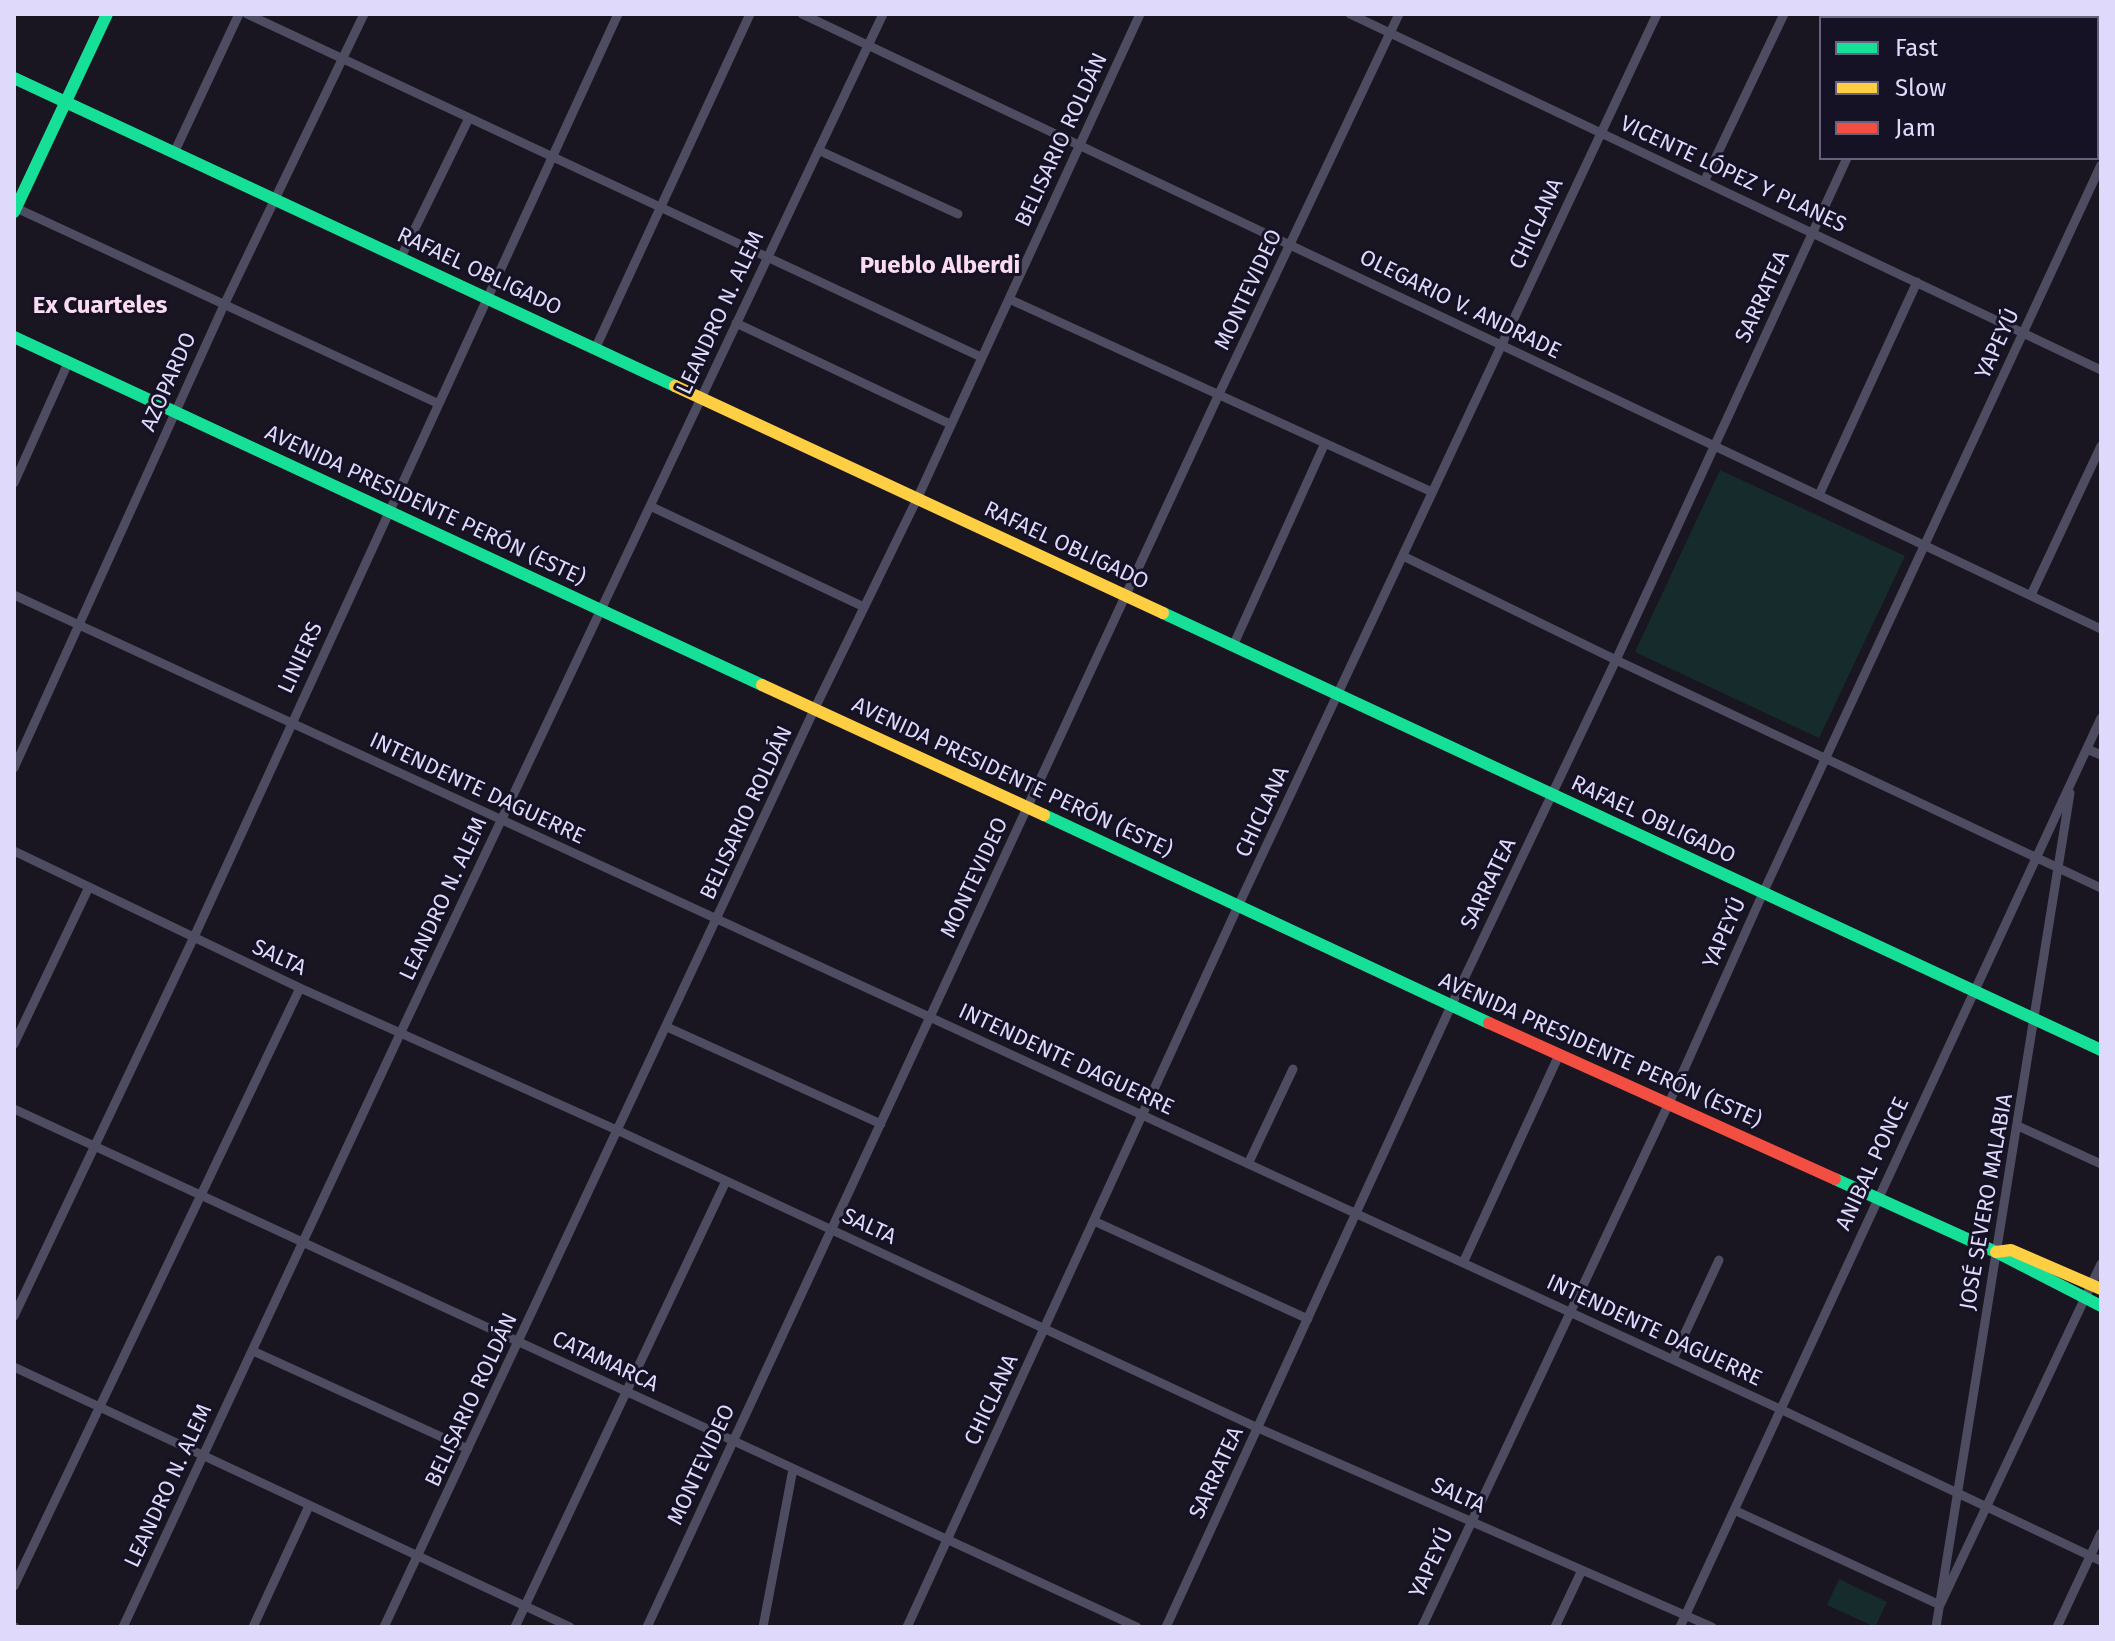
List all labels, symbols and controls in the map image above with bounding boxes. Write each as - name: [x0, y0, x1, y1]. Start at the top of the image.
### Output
- legend: [1819, 16, 2099, 160]
- text: Fast: [1895, 34, 1938, 62]
- street label: BELISARIO ROLDÁN: [1010, 49, 1114, 231]
- text: Slow: [1895, 74, 1946, 102]
- street label: VICENTE LÓPEZ Y PLANES: [1616, 111, 1850, 239]
- text: Jam: [1895, 114, 1936, 142]
- street label: CHICLANA: [1504, 174, 1570, 274]
- street label: RAFAEL OBLIGADO: [392, 222, 566, 322]
- street label: MONTEVIDEO: [1210, 226, 1288, 354]
- street label: LEANDRO N. ALEM: [672, 227, 770, 399]
- street label: OLEGARIO V. ANDRADE: [1355, 245, 1565, 365]
- street label: SARRATEA: [1730, 247, 1796, 347]
- district label: Pueblo Alberdi: [860, 252, 1020, 280]
- district label: Ex Cuarteles: [33, 292, 167, 320]
- street label: YAPEYÚ: [1970, 305, 2026, 383]
- street label: AZOPARDO: [135, 328, 203, 436]
- street label: AVENIDA PRESIDENTE PERÓN (ESTE): [261, 420, 589, 592]
- street label: RAFAEL OBLIGADO: [979, 496, 1153, 596]
- street label: LINIERS: [273, 618, 329, 698]
- street label: AVENIDA PRESIDENTE PERÓN (ESTE): [848, 692, 1176, 864]
- street label: BELISARIO ROLDÁN: [695, 722, 799, 904]
- street label: INTENDENTE DAGUERRE: [365, 727, 589, 851]
- street label: CHICLANA: [1230, 762, 1296, 862]
- street label: RAFAEL OBLIGADO: [1566, 770, 1740, 870]
- street label: LEANDRO N. ALEM: [395, 813, 493, 985]
- street label: MONTEVIDEO: [936, 814, 1014, 942]
- street label: SARRATEA: [1456, 834, 1522, 934]
- street label: YAPEYÚ: [1698, 893, 1752, 973]
- street label: SALTA: [248, 934, 310, 982]
- street label: AVENIDA PRESIDENTE PERÓN (ESTE): [1435, 968, 1765, 1134]
- street label: INTENDENTE DAGUERRE: [954, 998, 1178, 1122]
- street label: JOSÉ SEVERO MALABIA: [1955, 1092, 2019, 1312]
- street label: ANIBAL PONCE: [1831, 1093, 1915, 1235]
- street label: SALTA: [838, 1203, 900, 1251]
- street label: INTENDENTE DAGUERRE: [1542, 1269, 1766, 1393]
- street label: BELISARIO ROLDÁN: [420, 1309, 524, 1491]
- street label: CATAMARCA: [548, 1326, 662, 1398]
- street label: CHICLANA: [959, 1350, 1025, 1450]
- street label: LEANDRO N. ALEM: [120, 1400, 218, 1572]
- street label: MONTEVIDEO: [663, 1401, 741, 1529]
- street label: SARRATEA: [1184, 1423, 1250, 1523]
- street label: SALTA: [1427, 1472, 1489, 1520]
- street label: YAPEYÚ: [1404, 1524, 1460, 1602]

